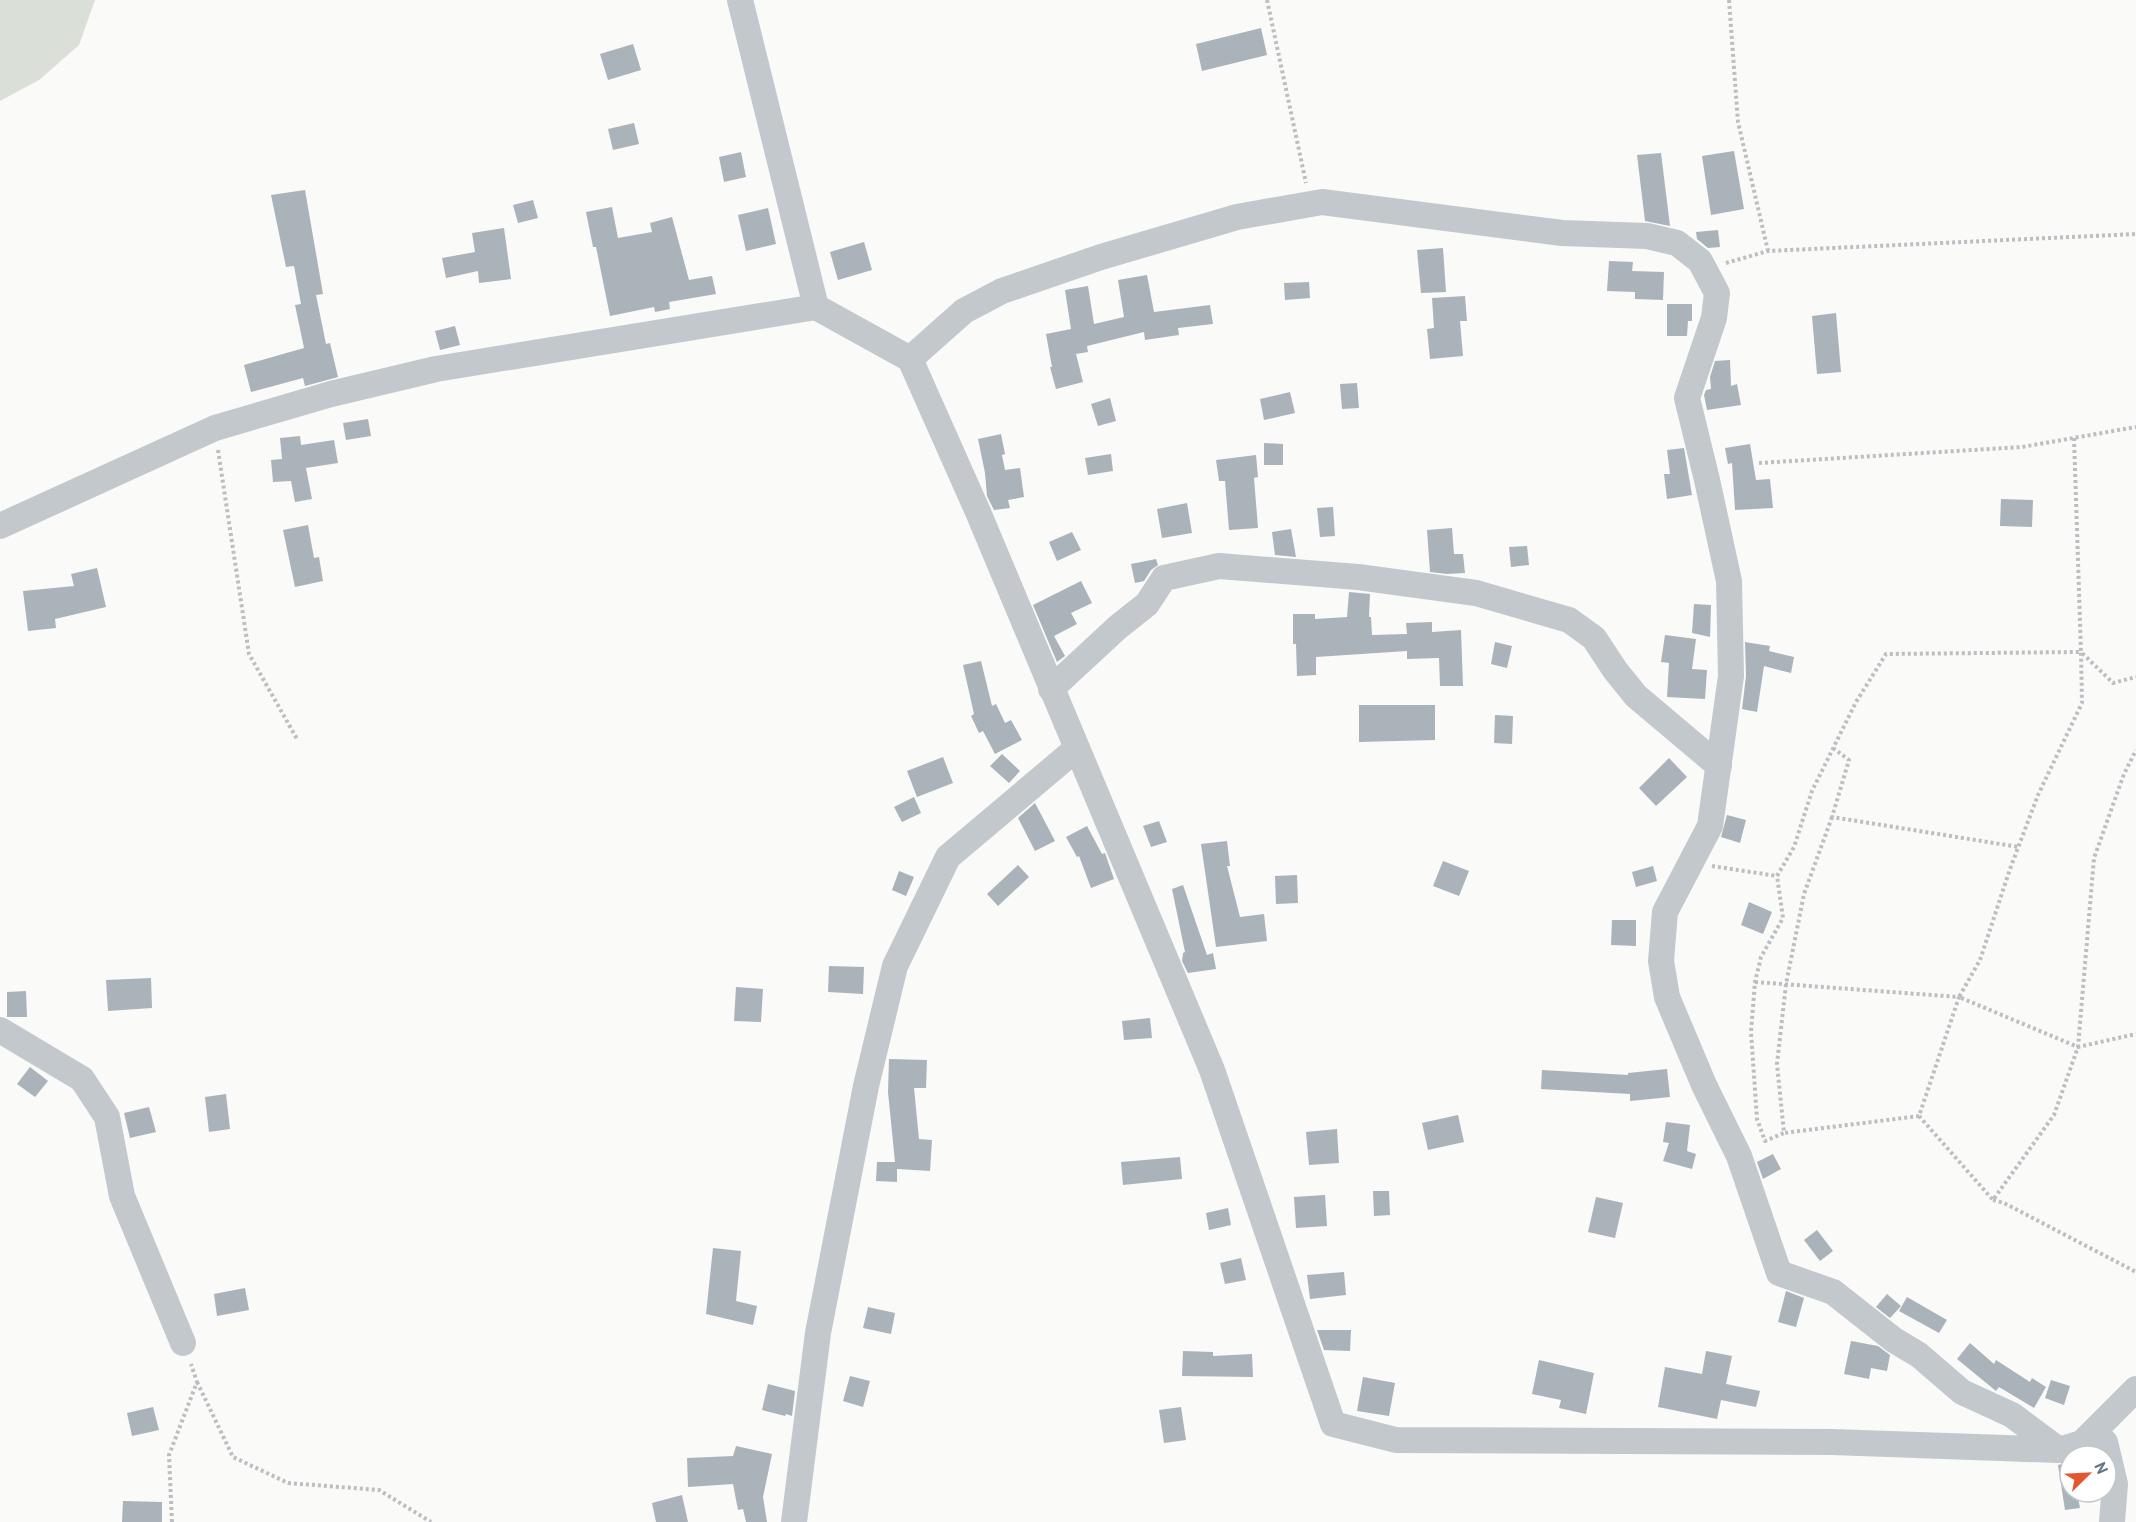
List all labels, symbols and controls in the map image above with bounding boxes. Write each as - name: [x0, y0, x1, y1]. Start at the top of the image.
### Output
- north arrow: [2058, 1444, 2118, 1504]
- text: N: [2090, 1459, 2113, 1477]

